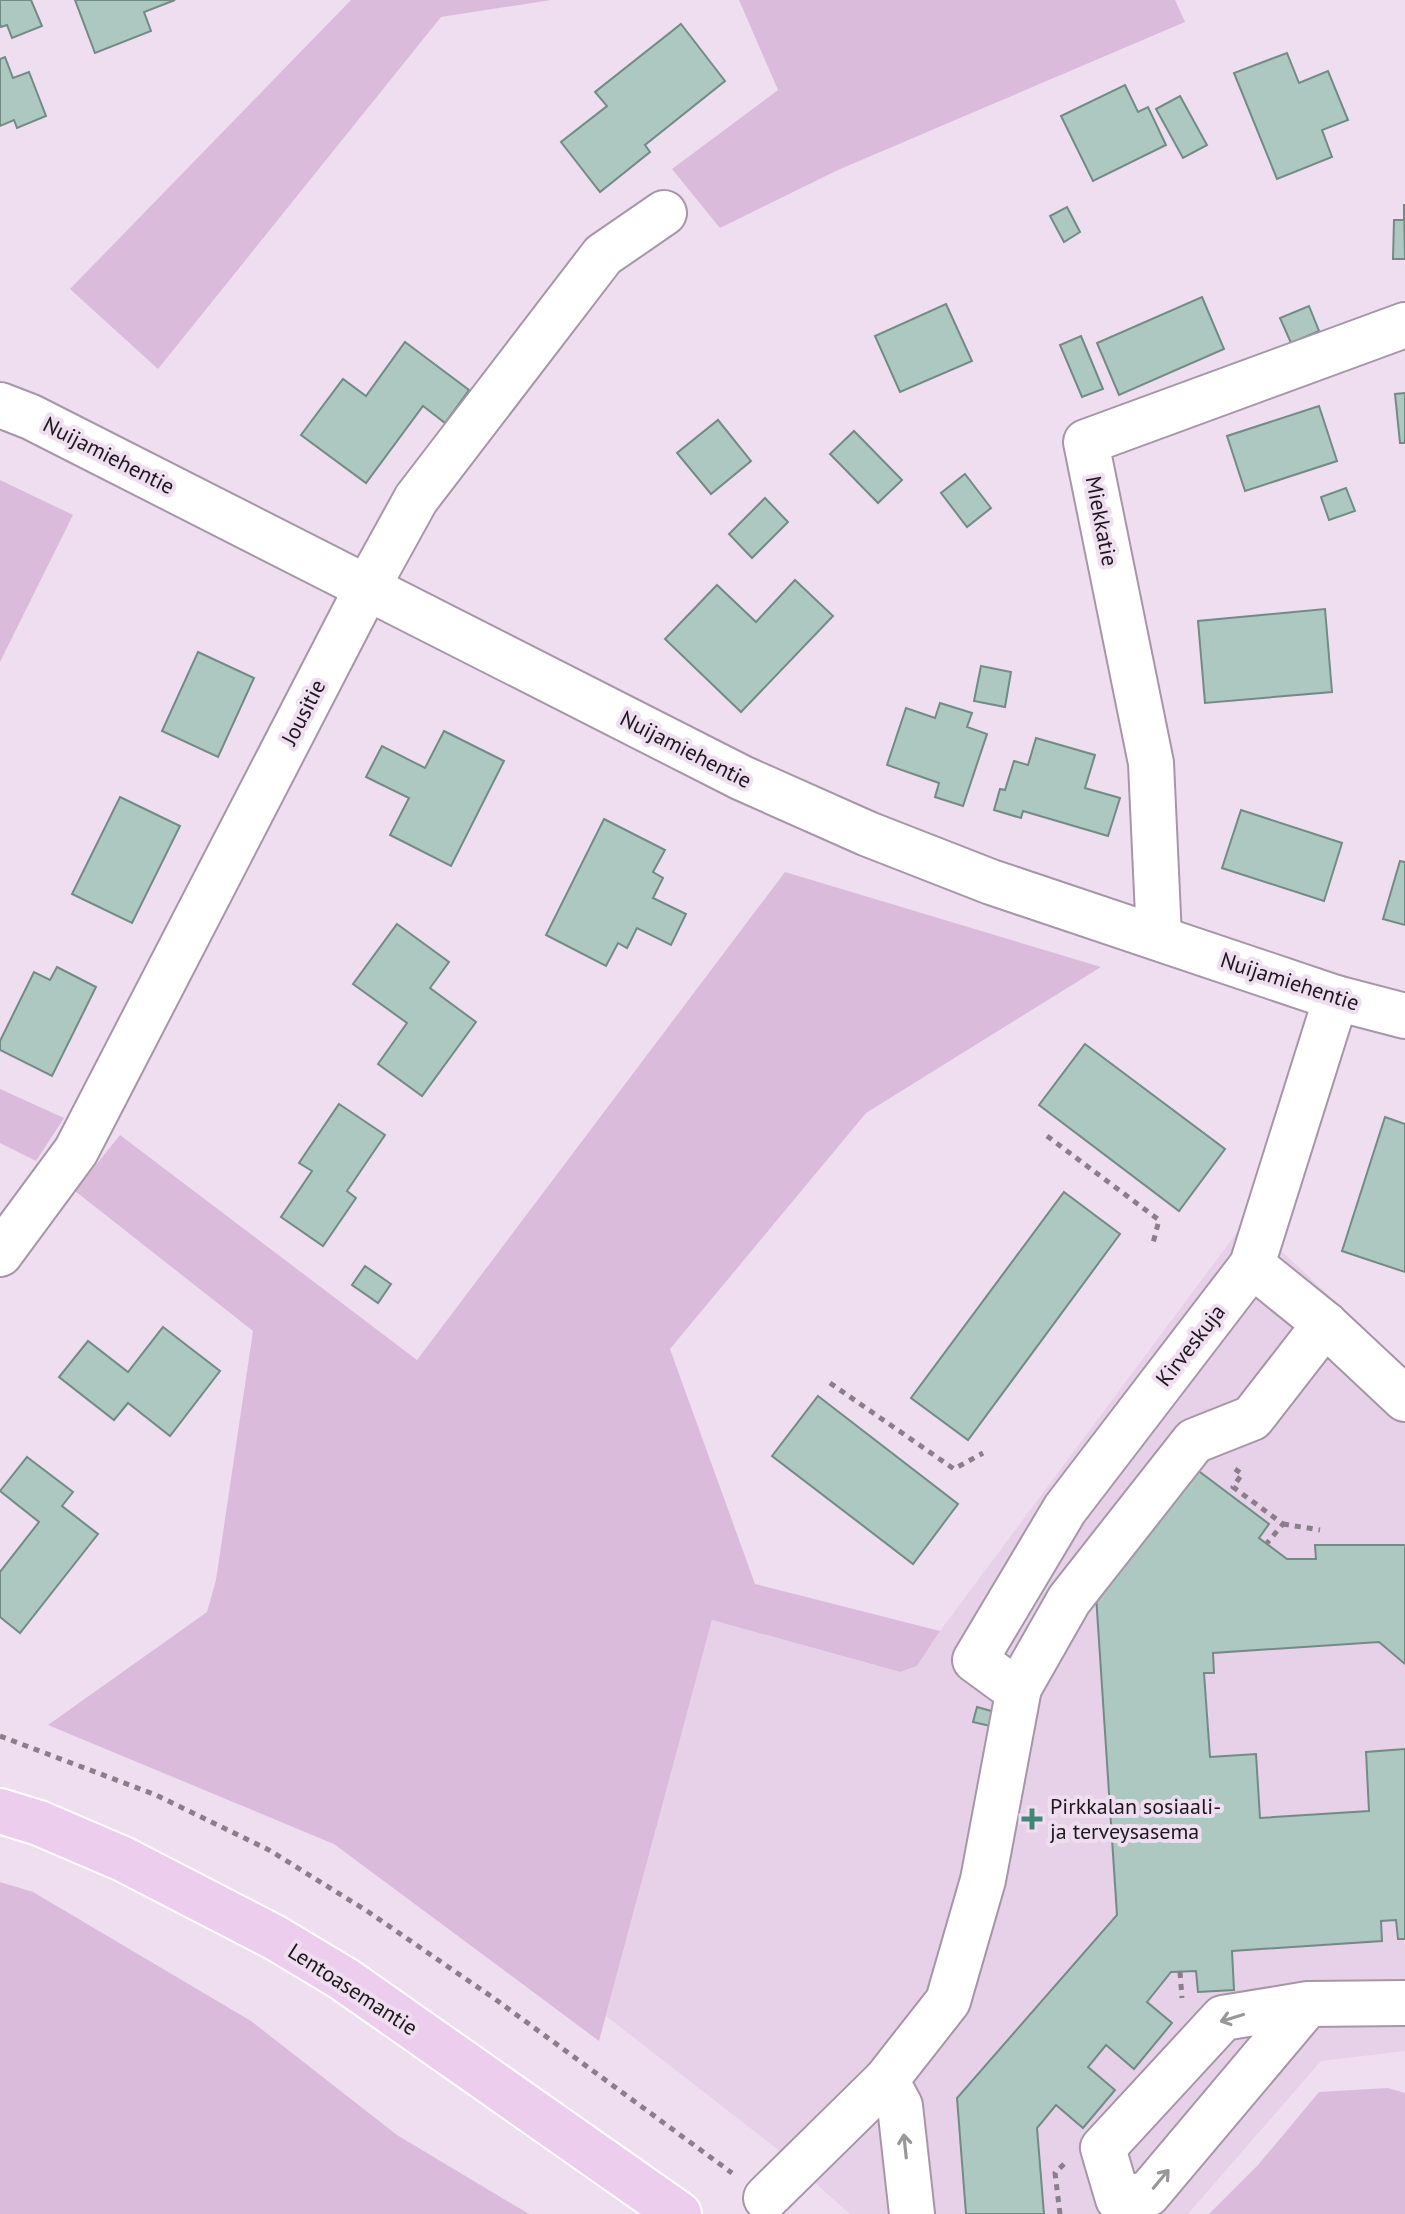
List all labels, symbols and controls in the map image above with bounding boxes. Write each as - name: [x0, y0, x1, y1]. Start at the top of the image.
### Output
- street label: Nuijamiehentie: [38, 410, 180, 500]
- street label: Miekkatie: [1080, 474, 1124, 568]
- street label: Jousitie: [274, 675, 331, 750]
- street label: Nuijamiehentie: [615, 704, 757, 794]
- street label: Nuijamiehentie: [1217, 945, 1363, 1017]
- street label: Kirveskuja: [1149, 1298, 1231, 1392]
- place label: Pirkkalan sosiaali- ja terveysasema: [1050, 1792, 1221, 1845]
- marker: Pirkkalan sosiaali- ja terveysasema: [1021, 1808, 1043, 1830]
- street label: Lentoasemantie: [283, 1937, 423, 2041]
- one-way arrow: [1220, 2012, 1245, 2026]
- one-way arrow: [897, 2133, 912, 2159]
- one-way arrow: [1152, 2169, 1170, 2189]

